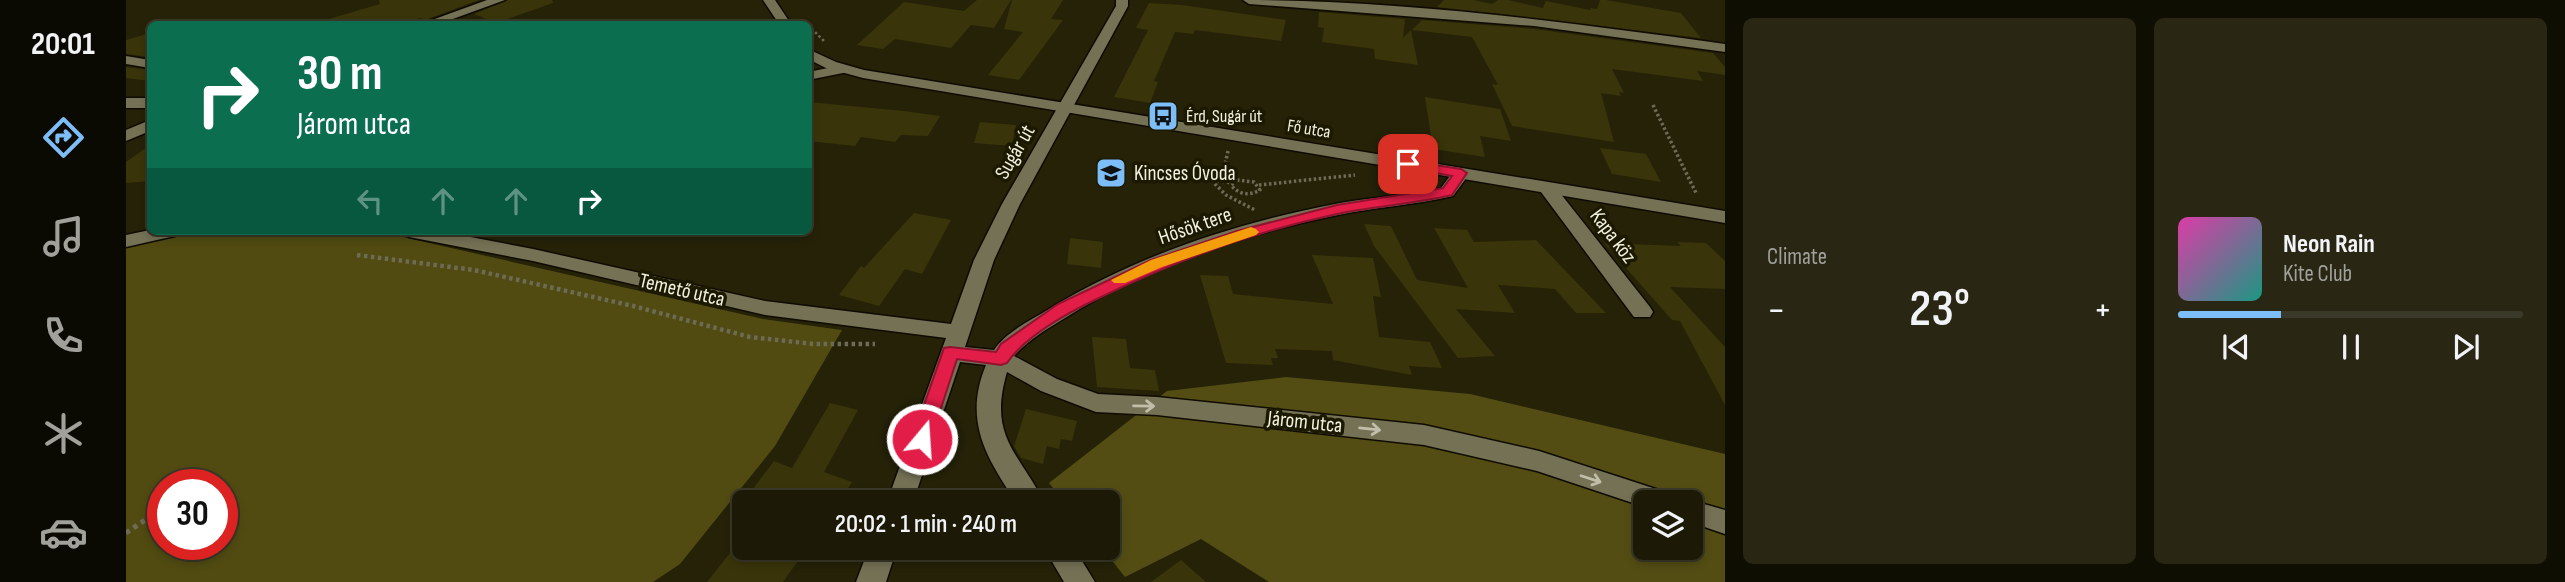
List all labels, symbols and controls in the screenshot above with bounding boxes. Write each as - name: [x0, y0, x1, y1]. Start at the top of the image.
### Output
- text: 20:01: [31, 25, 95, 64]
- text: 30 m: [297, 45, 382, 104]
- icon: right: [182, 49, 273, 140]
- bus stop icon: Érd, Sugár út: [1146, 99, 1180, 133]
- text: Járom utca: [297, 105, 411, 144]
- place label: Érd, Sugár út: [1186, 106, 1263, 127]
- icon: directions: [39, 113, 88, 162]
- street label: Fő utca: [1286, 115, 1332, 143]
- street label: Sugár út: [990, 120, 1040, 184]
- pin: [1378, 134, 1438, 194]
- icon: arrive: [1389, 145, 1427, 183]
- school or university icon: Kincses Óvoda: [1094, 156, 1128, 190]
- place label: Kincses Óvoda: [1134, 161, 1236, 186]
- icon: left: [351, 182, 389, 220]
- icon: ahead: [424, 182, 462, 220]
- icon: ahead: [497, 182, 535, 220]
- icon: right: [570, 182, 608, 220]
- street label: Hősök tere: [1155, 202, 1235, 250]
- street label: Kapa köz: [1585, 204, 1642, 268]
- icon: music: [39, 212, 88, 261]
- text: Neon Rain: [2283, 229, 2375, 260]
- text: Climate: [1767, 243, 1827, 271]
- text: Kite Club: [2283, 260, 2352, 288]
- street label: Temető utca: [637, 268, 727, 312]
- text: 23°: [1909, 278, 1970, 341]
- text: −: [1767, 288, 1786, 333]
- text: +: [2093, 288, 2112, 333]
- icon: phone: [39, 311, 88, 360]
- icon: previous: [2217, 328, 2255, 366]
- icon: pause: [2332, 328, 2370, 366]
- icon: next: [2447, 328, 2485, 366]
- one-way arrow: [1132, 399, 1155, 413]
- position arrow: [885, 402, 959, 476]
- street label: Járom utca: [1265, 406, 1344, 438]
- icon: climate: [39, 409, 88, 458]
- one-way arrow: [1358, 423, 1381, 436]
- speed limit sign: 30: [147, 469, 238, 560]
- one-way arrow: [1580, 474, 1602, 486]
- map controls: [1633, 490, 1703, 560]
- button: layers: [1633, 490, 1703, 560]
- icon: car: [39, 508, 88, 557]
- text: 20:02 · 1 min · 240 m: [835, 509, 1017, 540]

